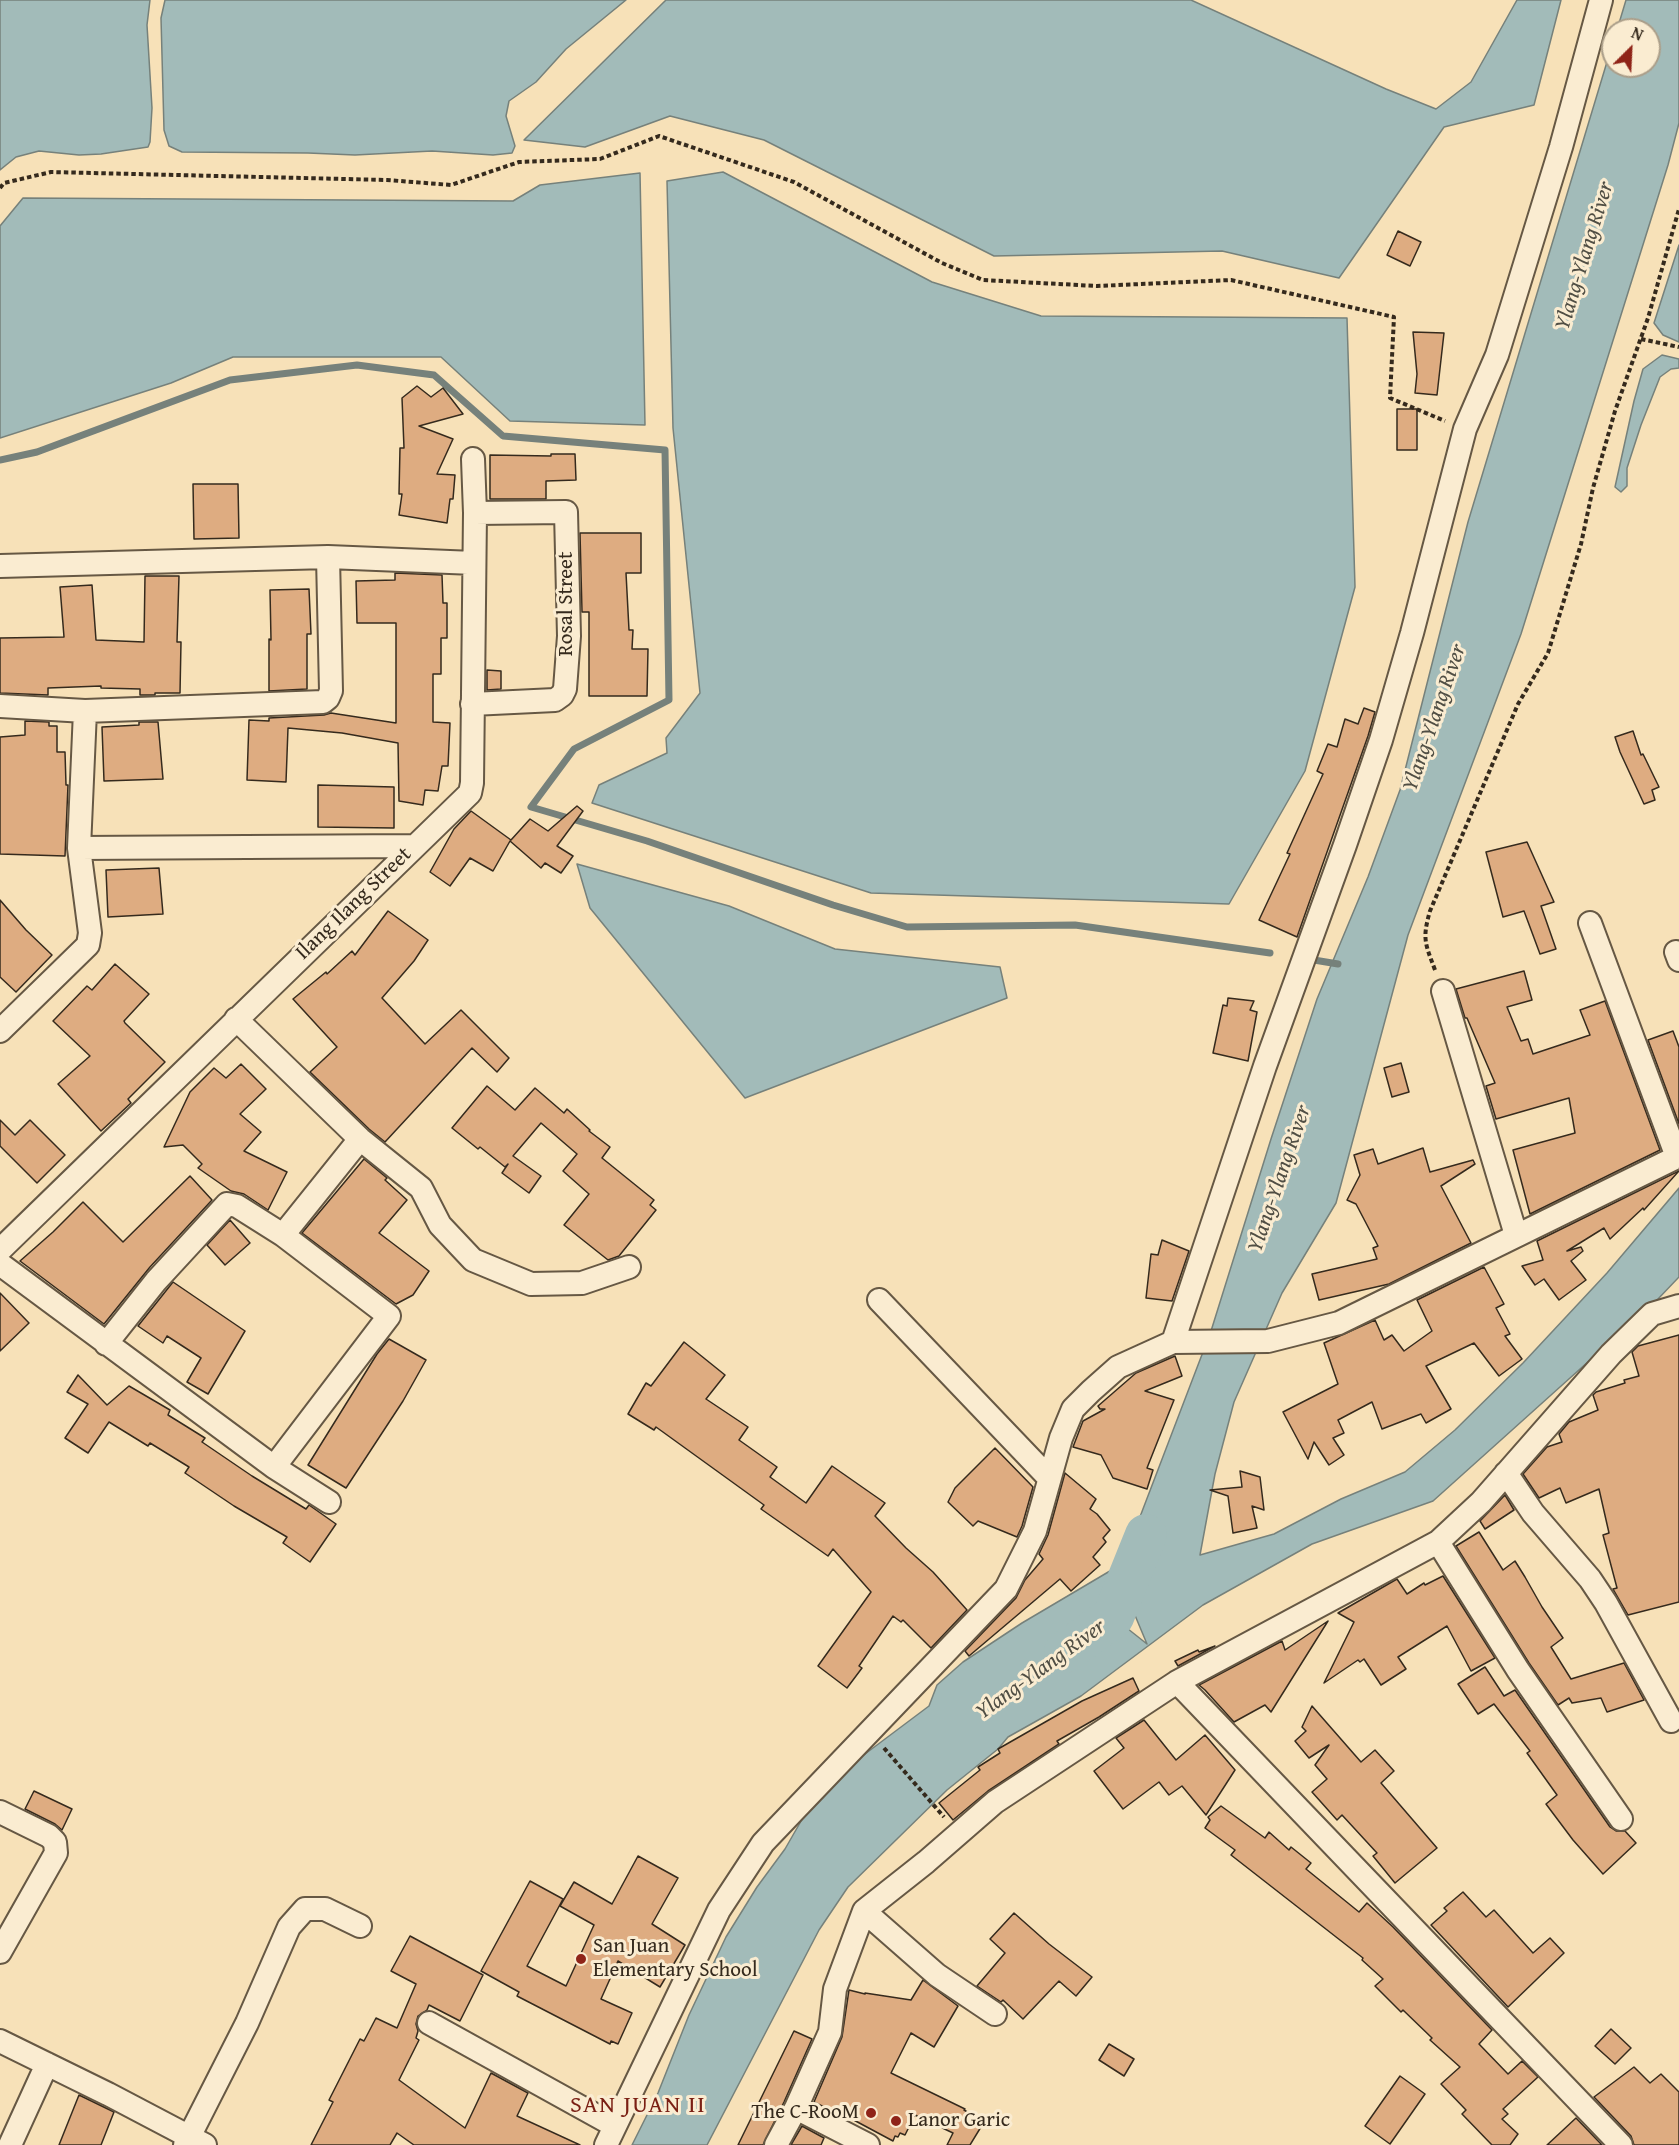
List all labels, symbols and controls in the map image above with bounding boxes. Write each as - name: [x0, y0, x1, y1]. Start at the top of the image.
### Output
- north arrow: [1601, 18, 1661, 78]
- text: N: [1628, 20, 1647, 47]
- water label: Ylang-Ylang River: [1550, 179, 1620, 333]
- street label: Rosal Street: [554, 552, 580, 656]
- water label: Ylang-Ylang River: [1397, 641, 1473, 795]
- street label: Ilang Ilang Street: [291, 842, 417, 966]
- water label: Ylang-Ylang River: [1242, 1102, 1318, 1256]
- water label: Ylang-Ylang River: [971, 1614, 1111, 1726]
- place label: San Juan Elementary School: [593, 1934, 758, 1984]
- marker: San Juan Elementary School: [574, 1952, 588, 1966]
- district label: SAN JUAN II: [570, 2092, 706, 2120]
- place label: The C-RooM: [752, 2100, 859, 2126]
- marker: The C-RooM: [864, 2106, 878, 2120]
- place label: Lanor Garic: [908, 2108, 1010, 2134]
- marker: Lanor Garic: [889, 2114, 903, 2128]

